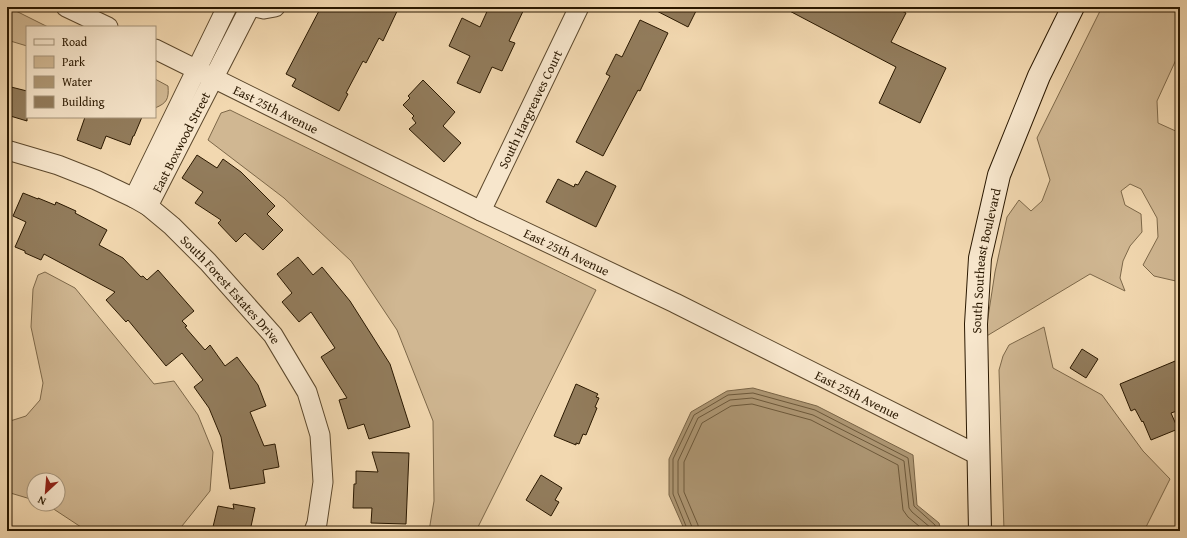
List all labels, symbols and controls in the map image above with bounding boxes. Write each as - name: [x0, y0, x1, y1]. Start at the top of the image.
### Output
- legend: [26, 26, 156, 118]
- text: Road: [62, 33, 88, 50]
- street label: South Hargreaves Court: [494, 46, 567, 172]
- text: Park: [62, 53, 86, 70]
- text: Water: [62, 73, 92, 90]
- street label: East 25th Avenue: [230, 80, 321, 139]
- street label: East Boxwood Street: [148, 88, 215, 196]
- text: Building: [62, 93, 105, 110]
- street label: South Southeast Boulevard: [967, 186, 1006, 334]
- street label: East 25th Avenue: [521, 224, 613, 281]
- street label: South Forest Estates Drive: [176, 231, 285, 348]
- street label: East 25th Avenue: [812, 366, 903, 424]
- north arrow: [26, 472, 66, 512]
- text: N: [34, 492, 48, 510]

